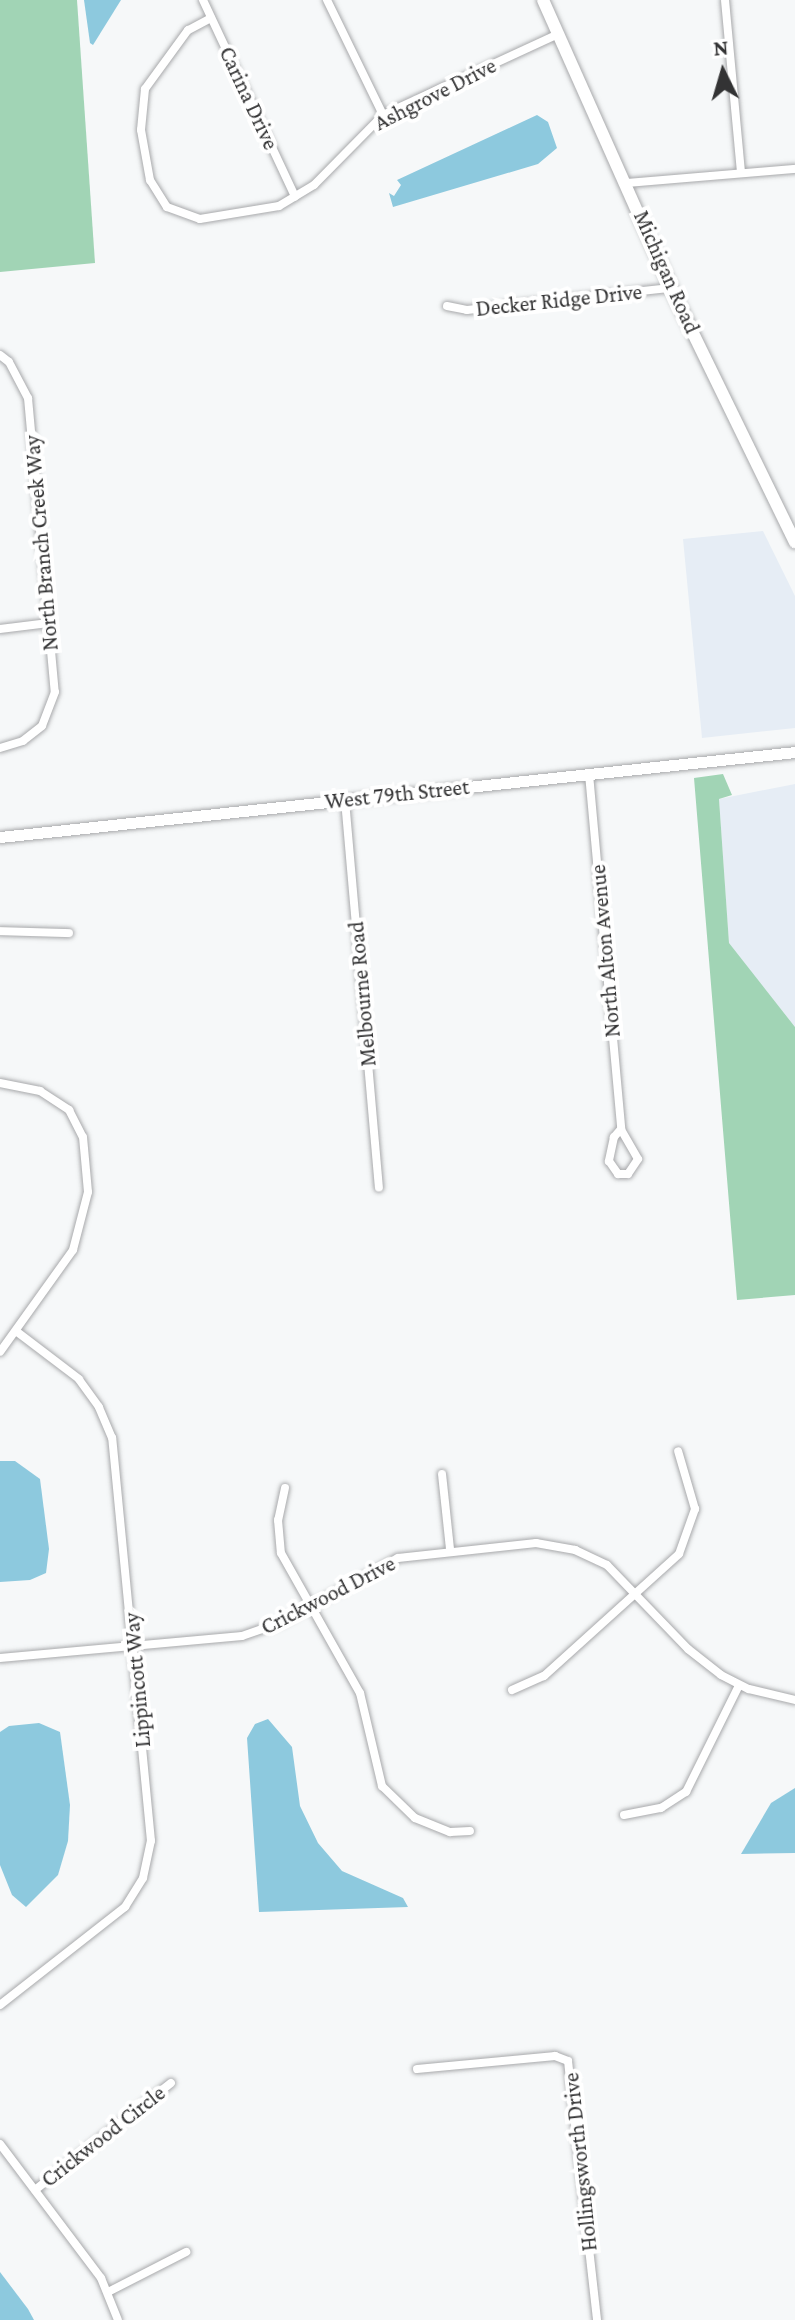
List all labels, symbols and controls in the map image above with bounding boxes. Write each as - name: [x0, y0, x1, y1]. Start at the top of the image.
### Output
- north arrow: [683, 32, 763, 112]
- text: N: [712, 34, 729, 61]
- street label: Carina Drive: [214, 42, 284, 154]
- street label: Ashgrove Drive: [370, 52, 500, 136]
- street label: Michigan Road: [628, 206, 706, 338]
- street label: Decker Ridge Drive: [475, 278, 643, 322]
- street label: North Branch Creek Way: [18, 434, 64, 652]
- street label: West 79th Street: [323, 773, 471, 815]
- street label: North Alton Avenue: [584, 864, 626, 1038]
- street label: Melbourne Road: [343, 920, 381, 1068]
- street label: Crickwood Drive: [256, 1550, 400, 1640]
- street label: Lippincott Way: [118, 1611, 156, 1749]
- street label: Hollingsworth Drive: [557, 2071, 603, 2253]
- street label: Crickwood Circle: [36, 2079, 170, 2193]

